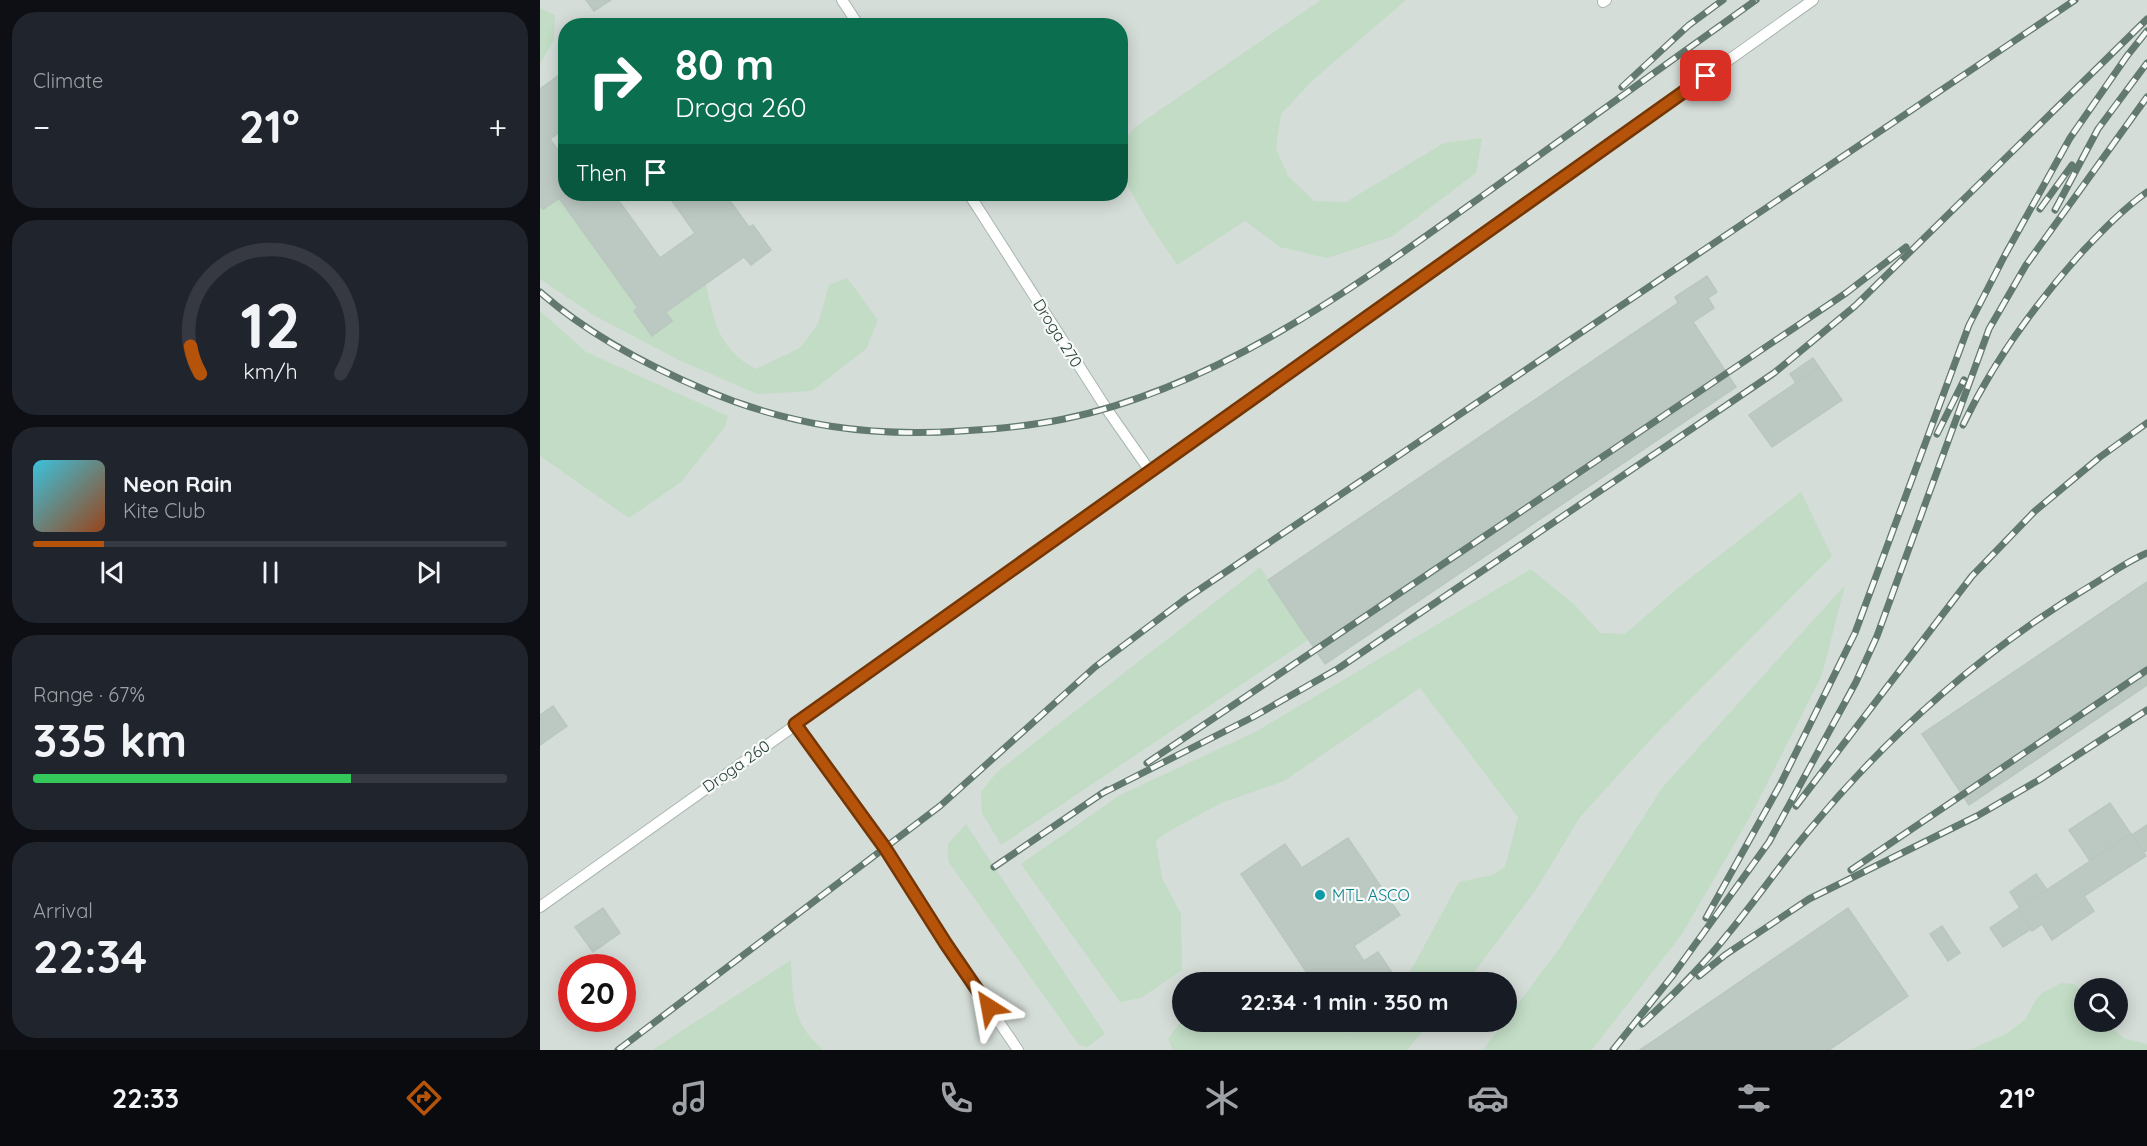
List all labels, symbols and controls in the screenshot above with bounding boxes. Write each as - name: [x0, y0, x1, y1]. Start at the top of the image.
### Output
- text: 80 m: [675, 38, 774, 91]
- icon: right: [576, 42, 654, 120]
- pin: [1680, 50, 1731, 101]
- icon: arrive: [1689, 59, 1722, 92]
- text: Climate: [33, 68, 103, 93]
- text: Droga 260: [675, 90, 807, 124]
- text: 21°: [239, 98, 300, 154]
- text: −: [33, 106, 50, 147]
- text: +: [488, 106, 507, 147]
- icon: arrive: [639, 156, 672, 189]
- text: Then: [576, 159, 627, 187]
- text: 12: [240, 287, 300, 365]
- street label: Droga 270: [1029, 295, 1087, 371]
- text: km/h: [243, 359, 297, 385]
- text: Neon Rain: [123, 470, 232, 498]
- text: Kite Club: [123, 498, 205, 523]
- icon: previous: [96, 556, 129, 589]
- icon: pause: [254, 556, 287, 589]
- icon: next: [412, 556, 445, 589]
- text: Range · 67%: [33, 682, 145, 707]
- text: 335 km: [33, 712, 187, 768]
- street label: Droga 260: [698, 735, 774, 797]
- place label: MTL ASCO: [1332, 885, 1410, 905]
- marker: MTL ASCO: [1313, 888, 1327, 902]
- text: Arrival: [33, 898, 93, 923]
- text: 22:34: [33, 928, 147, 984]
- speed limit sign: 20: [558, 954, 636, 1032]
- position arrow: [957, 975, 1021, 1039]
- map controls: [2074, 978, 2128, 1032]
- button: search: [2074, 978, 2128, 1032]
- text: 22:34 · 1 min · 350 m: [1241, 988, 1448, 1016]
- icon: directions: [403, 1077, 445, 1119]
- icon: music: [669, 1077, 711, 1119]
- icon: phone: [935, 1077, 977, 1119]
- icon: climate: [1201, 1077, 1243, 1119]
- icon: car: [1467, 1077, 1509, 1119]
- icon: filters: [1733, 1077, 1775, 1119]
- text: 22:33: [112, 1081, 179, 1115]
- text: 21°: [1999, 1081, 2035, 1115]

